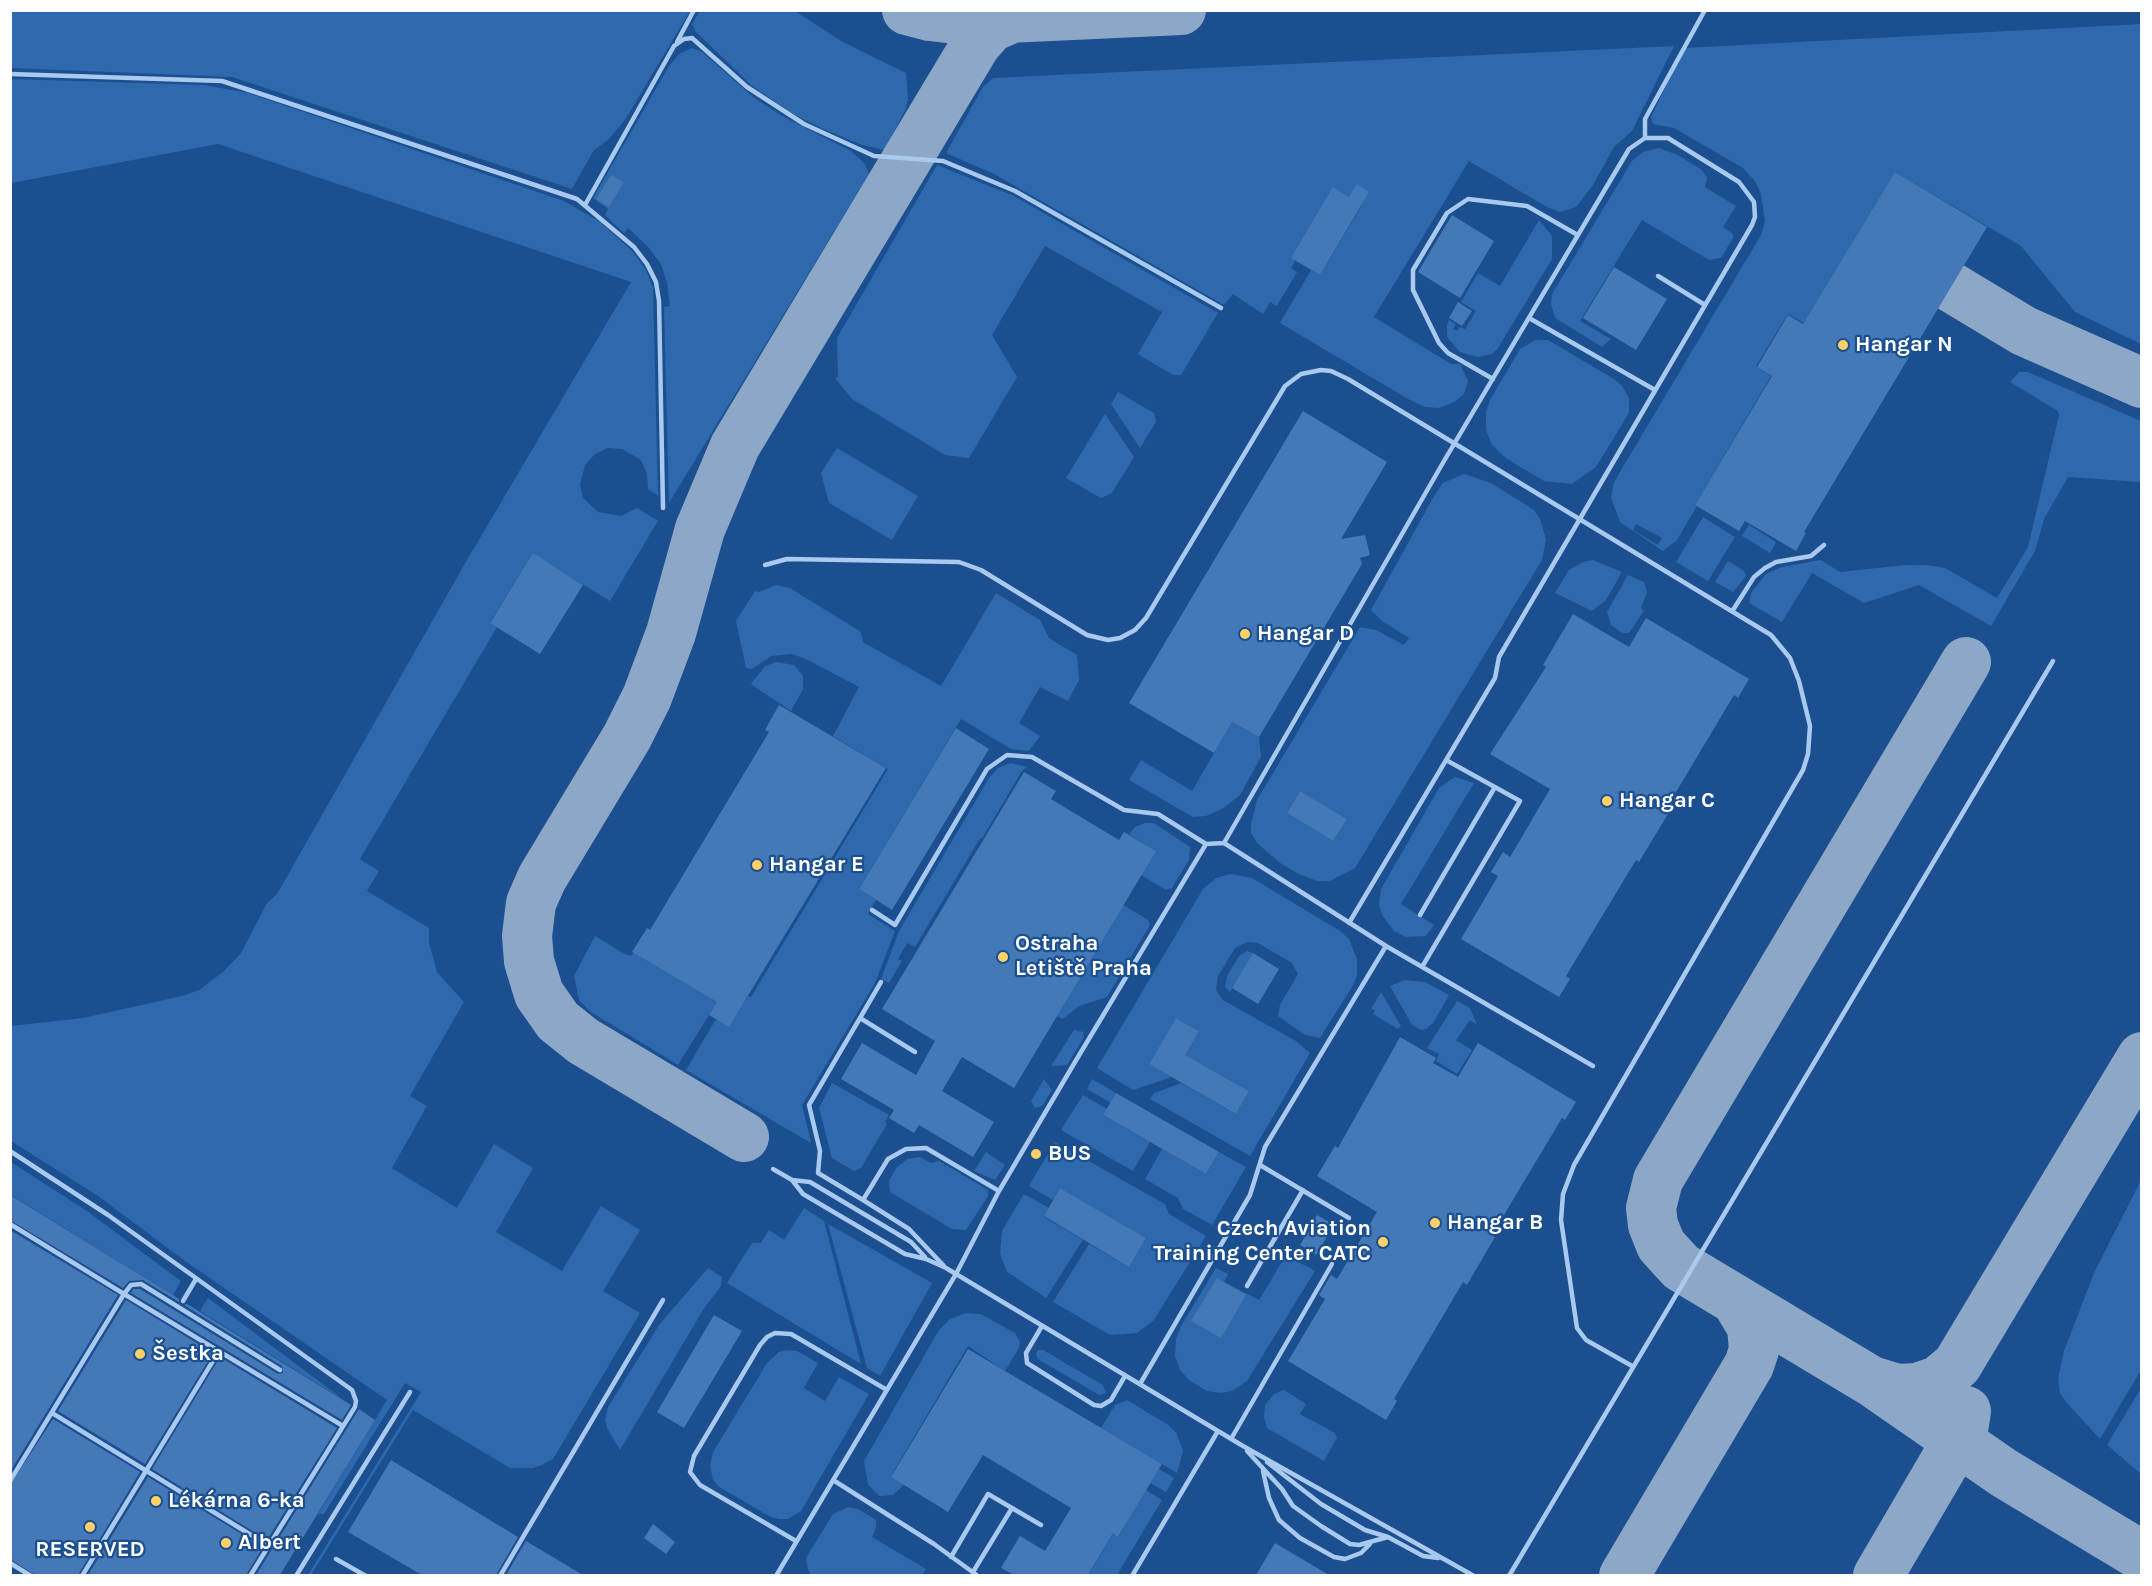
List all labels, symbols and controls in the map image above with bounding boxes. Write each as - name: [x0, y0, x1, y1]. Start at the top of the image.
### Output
- place label: Hangar N: [1855, 332, 1953, 358]
- marker: Hangar N: [1836, 338, 1850, 352]
- place label: Hangar D: [1257, 621, 1354, 647]
- marker: Hangar D: [1238, 627, 1252, 641]
- place label: Hangar C: [1619, 788, 1715, 814]
- marker: Hangar C: [1600, 794, 1614, 808]
- place label: Hangar E: [769, 852, 864, 878]
- marker: Hangar E: [750, 858, 764, 872]
- place label: Ostraha Letiště Praha: [1015, 931, 1152, 982]
- marker: Ostraha Letiště Praha: [996, 950, 1010, 964]
- place label: BUS: [1048, 1141, 1091, 1167]
- marker: BUS: [1029, 1147, 1043, 1161]
- place label: Hangar B: [1447, 1210, 1543, 1236]
- place label: Czech Aviation Training Center CATC: [1153, 1216, 1371, 1268]
- marker: Hangar B: [1428, 1216, 1442, 1230]
- marker: Czech Aviation Training Center CATC: [1376, 1235, 1390, 1249]
- place label: Šestka: [152, 1341, 224, 1367]
- marker: Šestka: [133, 1347, 147, 1361]
- place label: Lékárna 6-ka: [168, 1488, 305, 1514]
- marker: Lékárna 6-ka: [149, 1494, 163, 1508]
- marker: RESERVED: [83, 1520, 97, 1534]
- place label: Albert: [238, 1530, 301, 1556]
- marker: Albert: [219, 1536, 233, 1550]
- place label: RESERVED: [35, 1537, 145, 1563]

